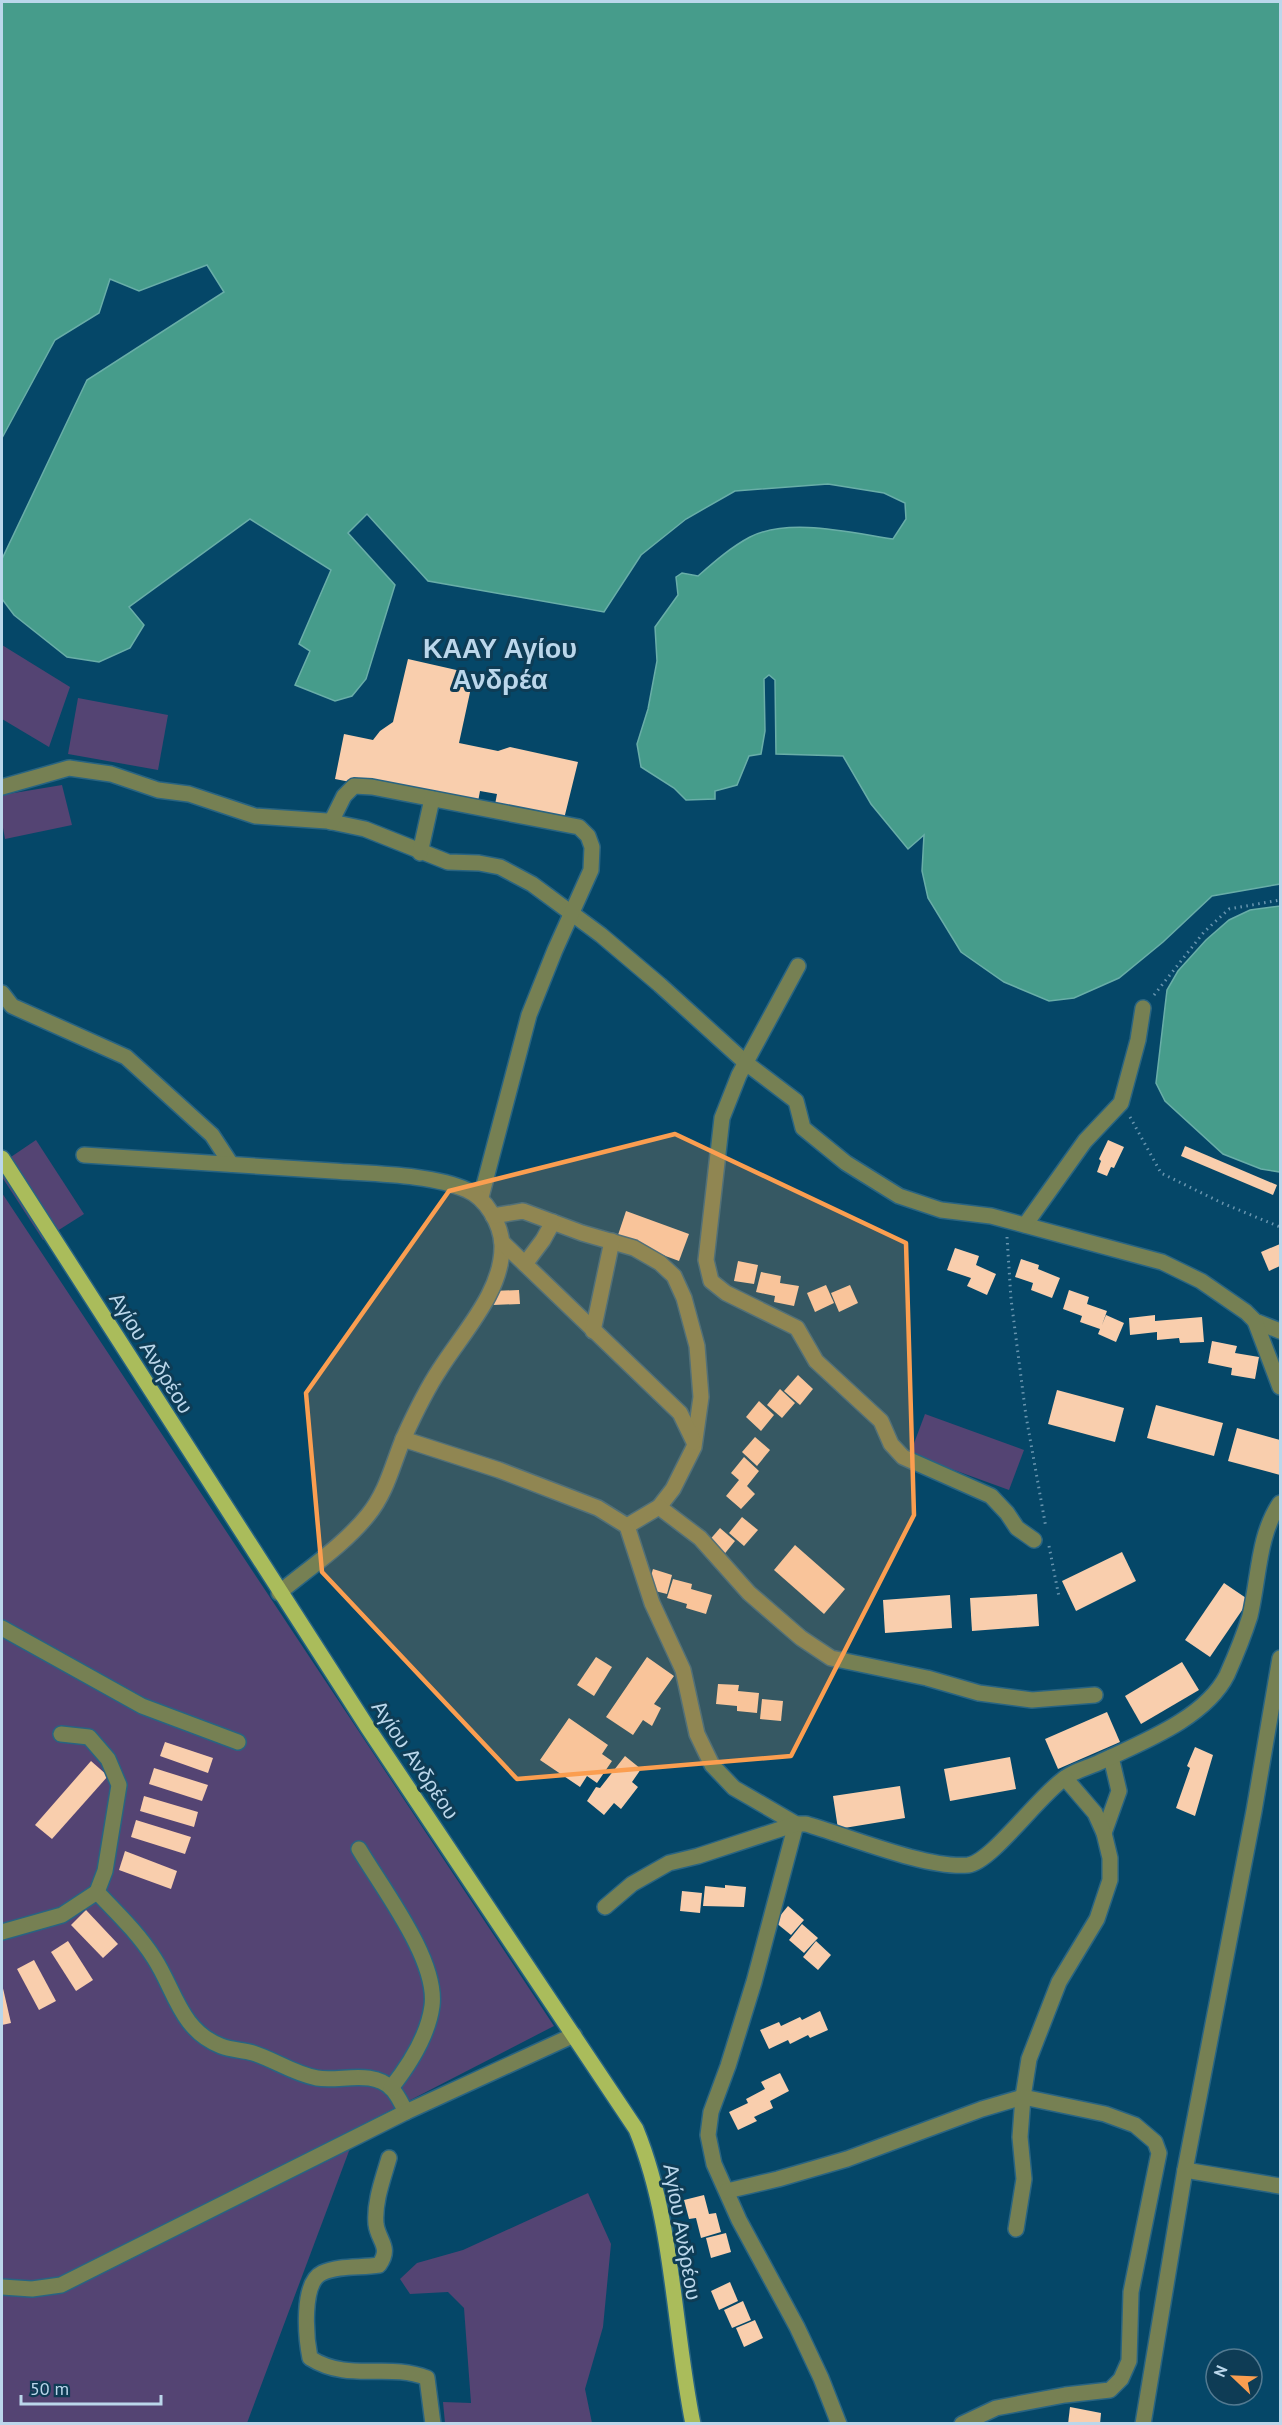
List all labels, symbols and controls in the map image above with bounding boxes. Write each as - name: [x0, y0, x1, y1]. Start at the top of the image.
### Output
- district label: ΚΑΑΥ Αγίου Ανδρέα: [423, 631, 577, 696]
- street label: Αγίου Ανδρέου: [103, 1287, 199, 1418]
- street label: Αγίου Ανδρέου: [366, 1695, 465, 1824]
- street label: Αγίου Ανδρέου: [657, 2162, 708, 2302]
- north arrow: [1204, 2347, 1264, 2407]
- text: N: [1209, 2362, 1231, 2380]
- scale bar: [21, 2368, 160, 2406]
- text: 50 m: [30, 2377, 69, 2400]

